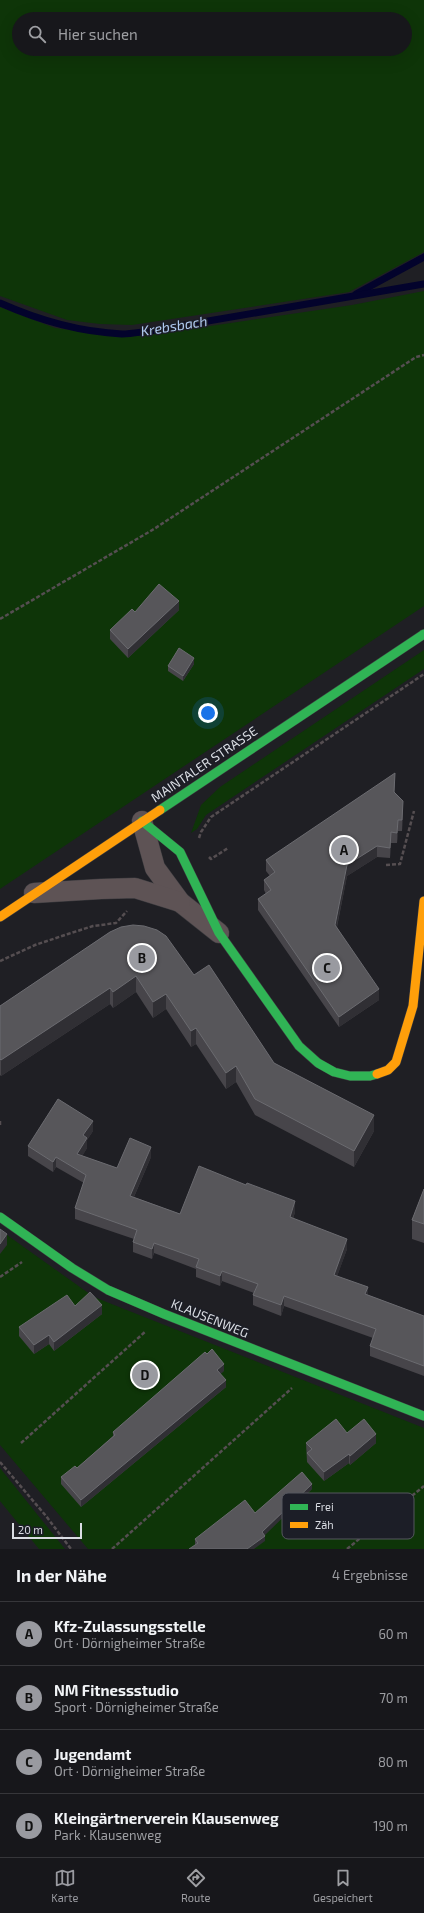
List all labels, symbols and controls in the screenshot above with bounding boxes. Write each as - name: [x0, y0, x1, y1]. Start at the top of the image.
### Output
- search box: [12, 12, 412, 56]
- icon: search: [26, 23, 48, 45]
- text: Hier suchen: [58, 25, 138, 43]
- water label: Krebsbach: [139, 312, 208, 339]
- your location: [198, 703, 218, 723]
- street label: MAINTALER STRASSE: [148, 723, 260, 805]
- pin: A: [331, 835, 357, 865]
- pin: B: [129, 943, 155, 973]
- pin: C: [314, 953, 340, 983]
- street label: KLAUSENWEG: [169, 1295, 251, 1341]
- pin: D: [132, 1360, 158, 1390]
- legend: [282, 1493, 414, 1539]
- text: Frei: [315, 1500, 334, 1513]
- text: Zäh: [315, 1518, 334, 1531]
- scale bar: [12, 1521, 82, 1540]
- text: 20 m: [18, 1523, 43, 1536]
- text: In der Nähe: [16, 1565, 107, 1585]
- text: 4 Ergebnisse: [332, 1567, 408, 1583]
- text: Kfz-Zulassungsstelle: [54, 1617, 206, 1635]
- text: A: [25, 1626, 33, 1642]
- text: 60 m: [378, 1626, 408, 1642]
- text: Ort · Dörnigheimer Straße: [54, 1635, 205, 1651]
- text: NM Fitnessstudio: [54, 1681, 179, 1699]
- text: B: [25, 1690, 33, 1706]
- text: 70 m: [379, 1690, 408, 1706]
- text: Sport · Dörnigheimer Straße: [54, 1699, 219, 1715]
- text: Jugendamt: [54, 1745, 131, 1763]
- text: C: [25, 1754, 33, 1770]
- text: 80 m: [378, 1754, 408, 1770]
- text: Ort · Dörnigheimer Straße: [54, 1763, 205, 1779]
- text: Kleingärtnerverein Klausenweg: [54, 1809, 279, 1827]
- text: D: [25, 1818, 33, 1834]
- text: 190 m: [373, 1818, 408, 1834]
- text: Park · Klausenweg: [54, 1827, 161, 1843]
- tab: Karte: [51, 1867, 78, 1904]
- tab: Route: [181, 1867, 210, 1904]
- tab: Gespeichert: [313, 1867, 373, 1904]

